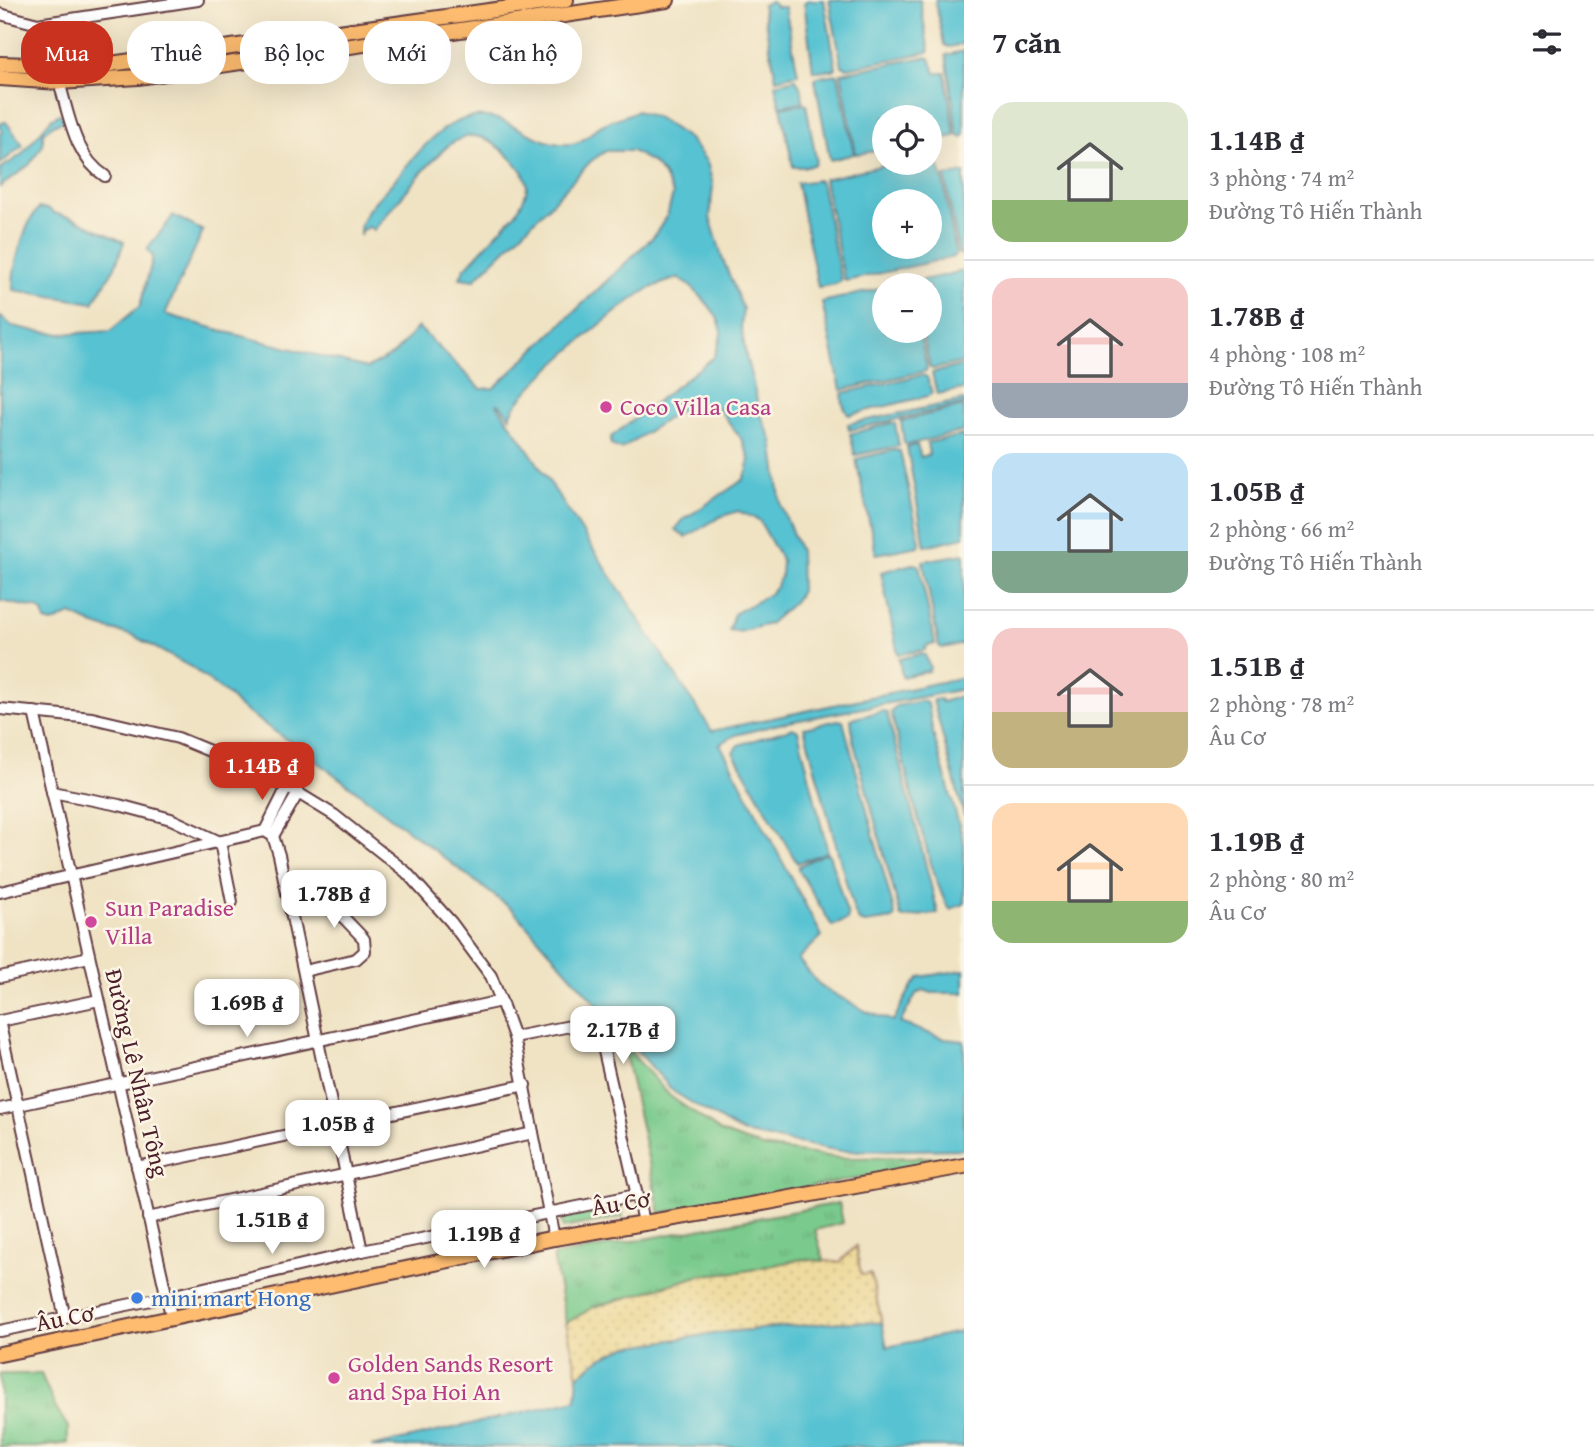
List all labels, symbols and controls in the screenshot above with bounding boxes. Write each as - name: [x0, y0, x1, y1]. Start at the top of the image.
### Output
- text: 7 căn: [992, 20, 1061, 64]
- chip: Mua: [21, 21, 113, 84]
- chip: Thuê: [127, 21, 226, 84]
- chip: Bộ lọc: [240, 21, 349, 84]
- chip: Mới: [363, 21, 451, 84]
- chip: Căn hộ: [465, 21, 582, 84]
- icon: filters: [1528, 23, 1566, 61]
- map controls: [872, 105, 942, 343]
- button: locate: [872, 105, 942, 175]
- text: 1.14B ₫: [1209, 117, 1305, 161]
- icon: home: [1048, 130, 1132, 214]
- text: 3 phòng · 74 m²: [1209, 161, 1354, 194]
- button: +: [872, 189, 942, 259]
- text: Đường Tô Hiến Thành: [1209, 194, 1422, 227]
- button: −: [872, 273, 942, 343]
- text: 1.78B ₫: [1209, 293, 1305, 337]
- icon: home: [1048, 306, 1132, 390]
- text: 4 phòng · 108 m²: [1209, 337, 1365, 370]
- text: Đường Tô Hiến Thành: [1209, 370, 1422, 403]
- place label: Coco Villa Casa: [620, 389, 772, 424]
- marker: Coco Villa Casa: [598, 399, 614, 415]
- text: 1.05B ₫: [1209, 468, 1305, 512]
- icon: home: [1048, 481, 1132, 565]
- text: 2 phòng · 66 m²: [1209, 512, 1354, 545]
- text: Đường Tô Hiến Thành: [1209, 545, 1422, 578]
- text: 1.51B ₫: [1209, 643, 1305, 687]
- icon: home: [1048, 656, 1132, 740]
- text: 2 phòng · 78 m²: [1209, 687, 1354, 720]
- text: Âu Cơ: [1209, 720, 1266, 753]
- pin: 1.14B ₫: [197, 742, 327, 802]
- text: 1.14B ₫: [225, 748, 299, 781]
- text: 1.19B ₫: [1209, 818, 1305, 862]
- icon: home: [1048, 831, 1132, 915]
- text: 2 phòng · 80 m²: [1209, 862, 1354, 895]
- pin: 1.78B ₫: [269, 870, 399, 930]
- text: 1.78B ₫: [297, 876, 371, 909]
- place label: Sun Paradise Villa: [105, 890, 234, 953]
- text: Âu Cơ: [1209, 895, 1266, 928]
- marker: Sun Paradise Villa: [83, 914, 99, 930]
- street label: Đường Lê Nhân Tông: [97, 965, 178, 1180]
- pin: 1.69B ₫: [182, 979, 312, 1039]
- text: 1.69B ₫: [210, 985, 284, 1018]
- pin: 2.17B ₫: [558, 1006, 688, 1066]
- text: 2.17B ₫: [586, 1012, 660, 1045]
- pin: 1.05B ₫: [273, 1100, 403, 1160]
- text: 1.05B ₫: [301, 1106, 375, 1139]
- street label: Âu Cơ: [589, 1180, 654, 1224]
- pin: 1.51B ₫: [207, 1196, 337, 1256]
- text: 1.51B ₫: [235, 1202, 309, 1235]
- pin: 1.19B ₫: [419, 1210, 549, 1270]
- text: 1.19B ₫: [447, 1216, 521, 1249]
- place label: mini mart Hong: [151, 1280, 311, 1315]
- marker: mini mart Hong: [129, 1290, 145, 1306]
- street label: Âu Cơ: [33, 1295, 98, 1340]
- place label: Golden Sands Resort and Spa Hoi An: [348, 1346, 554, 1409]
- marker: Golden Sands Resort and Spa Hoi An: [326, 1370, 342, 1386]

